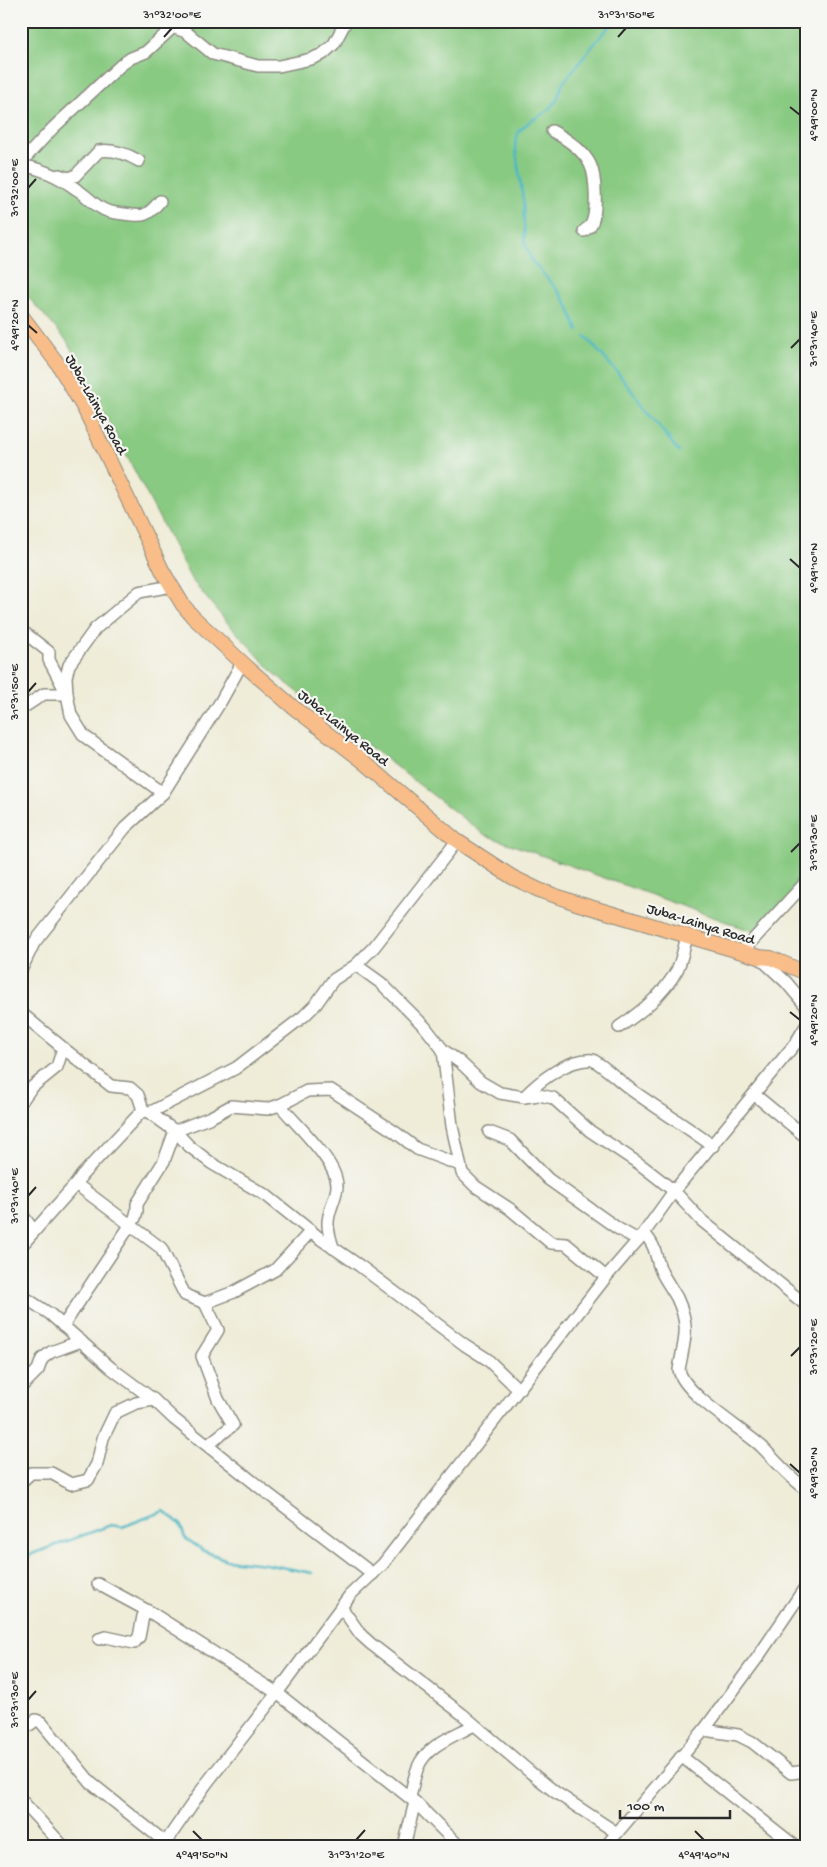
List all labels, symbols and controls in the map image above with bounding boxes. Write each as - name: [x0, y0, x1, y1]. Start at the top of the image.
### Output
- text: 31°32'00"E: [142, 9, 201, 23]
- text: 31°31'50"E: [597, 9, 655, 23]
- text: 4°49'00"N: [808, 89, 822, 141]
- text: 31°32'00"E: [9, 159, 23, 218]
- text: 4°49'20"N: [9, 299, 23, 351]
- text: 31°31'40"E: [808, 311, 822, 368]
- street label: Juba-Lainya Road: [60, 352, 131, 459]
- text: 4°49'10"N: [808, 543, 822, 593]
- text: 31°31'50"E: [9, 663, 23, 721]
- street label: Juba-Lainya Road: [293, 686, 393, 772]
- text: 31°31'30"E: [808, 814, 822, 872]
- street label: Juba-Lainya Road: [644, 900, 758, 950]
- text: 4°49'20"N: [808, 994, 822, 1046]
- text: 31°31'40"E: [9, 1168, 23, 1225]
- text: 31°31'20"E: [808, 1319, 822, 1376]
- text: 4°49'30"N: [808, 1447, 822, 1499]
- text: 31°31'30"E: [9, 1671, 23, 1729]
- scale bar: [620, 1787, 730, 1819]
- text: 100 m: [626, 1798, 665, 1816]
- text: 4°49'50"N: [176, 1849, 228, 1863]
- text: 31°31'20"E: [327, 1849, 384, 1863]
- text: 4°49'40"N: [678, 1849, 730, 1863]

